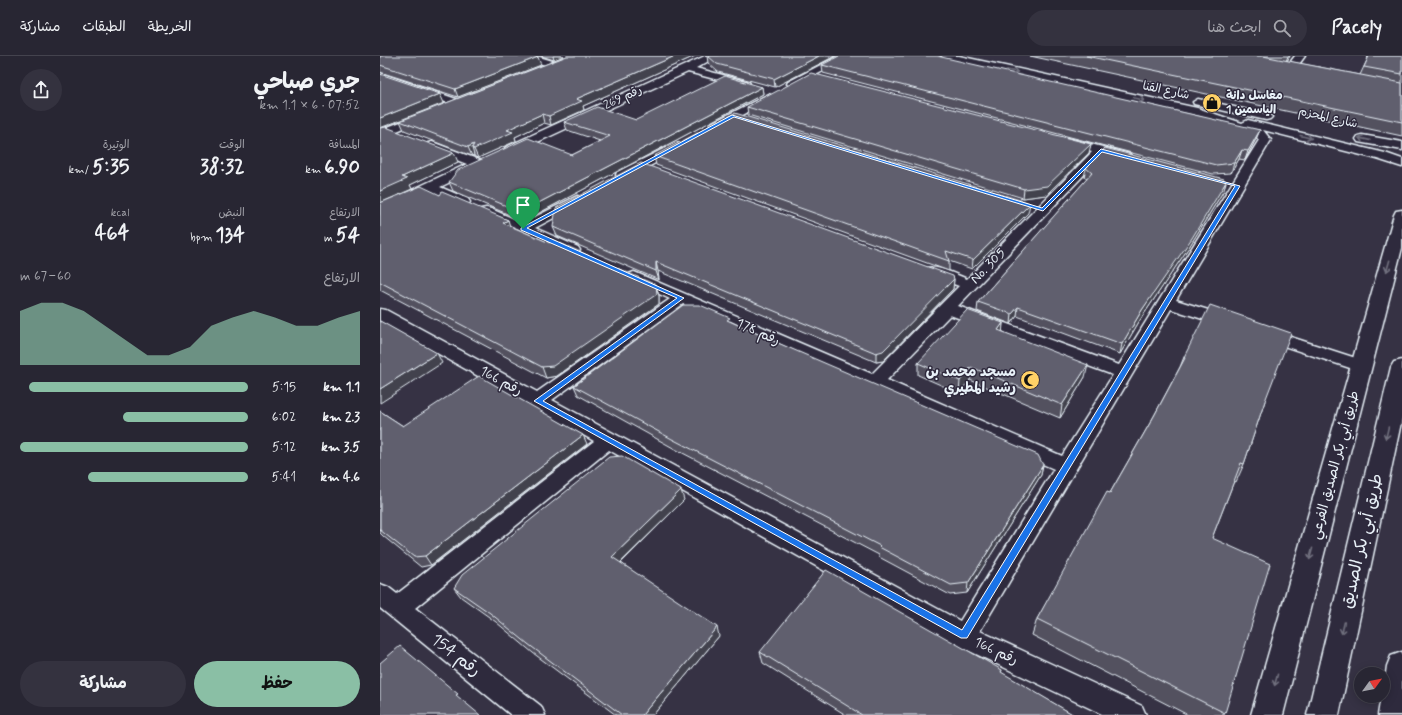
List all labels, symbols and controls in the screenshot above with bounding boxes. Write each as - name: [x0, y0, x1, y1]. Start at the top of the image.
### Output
- search box: [1027, 10, 1307, 46]
- text: Pacely: [1331, 15, 1382, 40]
- icon: search: [1271, 17, 1293, 39]
- text: مشاركة: [20, 18, 60, 36]
- text: الطبقات: [82, 18, 126, 36]
- text: الخريطة: [148, 18, 191, 36]
- text: ابحث هنا: [1207, 18, 1261, 38]
- one-way arrow: [1005, 67, 1018, 75]
- text: جري صباحي: [254, 68, 360, 96]
- button: share: [20, 69, 62, 111]
- street label: شارع القنا: [1141, 78, 1191, 104]
- street label: رقم 269: [601, 82, 645, 114]
- place label: مغاسل دانة الياسمين 1: [1226, 88, 1283, 118]
- shop icon: مغاسل دانة الياسمين 1: [1201, 92, 1223, 114]
- one-way arrow: [1132, 95, 1145, 103]
- text: 07:52 · 6 × 1.1 km: [260, 97, 360, 114]
- street label: شارع المحزم: [1297, 103, 1359, 133]
- one-way arrow: [1299, 134, 1312, 141]
- one-way arrow: [1358, 135, 1371, 143]
- text: الوتيرة: [103, 138, 129, 152]
- text: الوقت: [219, 138, 245, 152]
- text: المسافة: [329, 138, 360, 152]
- text: 5:35: [92, 154, 129, 181]
- text: 38:32: [200, 154, 245, 181]
- text: 6.90: [324, 154, 360, 181]
- text: /km: [68, 163, 92, 177]
- text: km: [305, 163, 324, 177]
- pin: [506, 188, 540, 229]
- icon: arrive: [512, 194, 534, 216]
- text: kcal: [111, 206, 129, 220]
- text: النبض: [218, 206, 245, 220]
- text: الارتفاع: [329, 206, 360, 220]
- text: 464: [95, 220, 129, 247]
- text: 134: [215, 222, 245, 249]
- text: 54: [336, 222, 360, 249]
- text: bpm: [190, 231, 215, 245]
- text: m: [324, 231, 336, 245]
- street label: No. 305: [966, 244, 1010, 288]
- one-way arrow: [1384, 260, 1391, 273]
- text: 60–67 m: [20, 268, 71, 285]
- text: الارتفاع: [324, 270, 360, 287]
- street label: رقم 178: [733, 314, 783, 351]
- street label: رقم 166: [476, 362, 526, 401]
- place label: مسجد محمد بن رشيد المطيري: [926, 363, 1016, 398]
- mosque icon: مسجد محمد بن رشيد المطيري: [1019, 369, 1041, 391]
- text: 5:15: [272, 379, 296, 396]
- text: 1.1 km: [323, 379, 360, 396]
- street label: طريق أبي بكر الصديق الفرعي: [1307, 389, 1363, 541]
- text: 6:02: [272, 409, 296, 426]
- text: 2.3 km: [323, 409, 360, 426]
- one-way arrow: [1383, 426, 1391, 439]
- text: 5:12: [272, 439, 296, 456]
- text: 3.5 km: [321, 439, 360, 456]
- text: 5:41: [272, 469, 296, 486]
- text: 4.6 km: [321, 469, 360, 486]
- street label: طريق أبي بكر الصديق: [1337, 472, 1387, 610]
- one-way arrow: [1306, 547, 1314, 560]
- one-way arrow: [1338, 621, 1346, 634]
- street label: رقم 154: [426, 629, 486, 682]
- street label: رقم 166: [971, 633, 1021, 670]
- button: مشاركة: [20, 661, 186, 707]
- button: حفظ: [194, 661, 360, 707]
- north arrow: [1354, 667, 1390, 703]
- map controls: [1354, 667, 1390, 703]
- one-way arrow: [1272, 673, 1280, 686]

